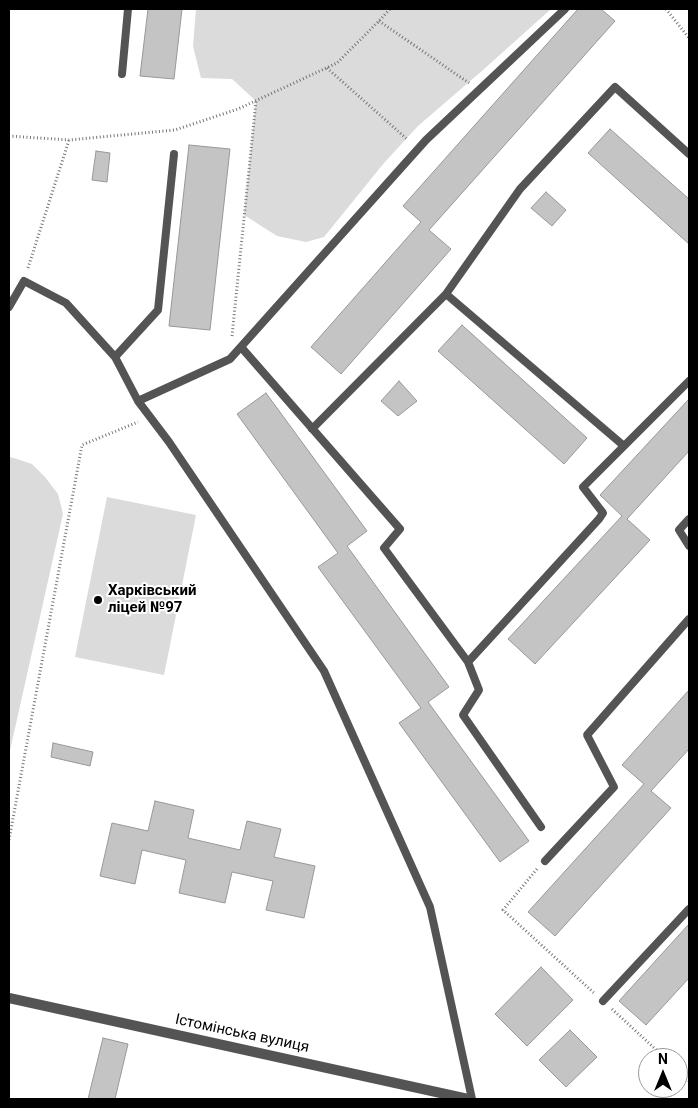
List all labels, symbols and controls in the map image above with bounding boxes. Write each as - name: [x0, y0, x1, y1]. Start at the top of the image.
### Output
- place label: Харківський ліцей №97: [108, 582, 196, 617]
- marker: Харківський ліцей №97: [92, 594, 104, 606]
- street label: Істомінська вулиця: [173, 1011, 311, 1057]
- north arrow: [638, 1048, 688, 1098]
- text: N: [658, 1051, 668, 1067]

